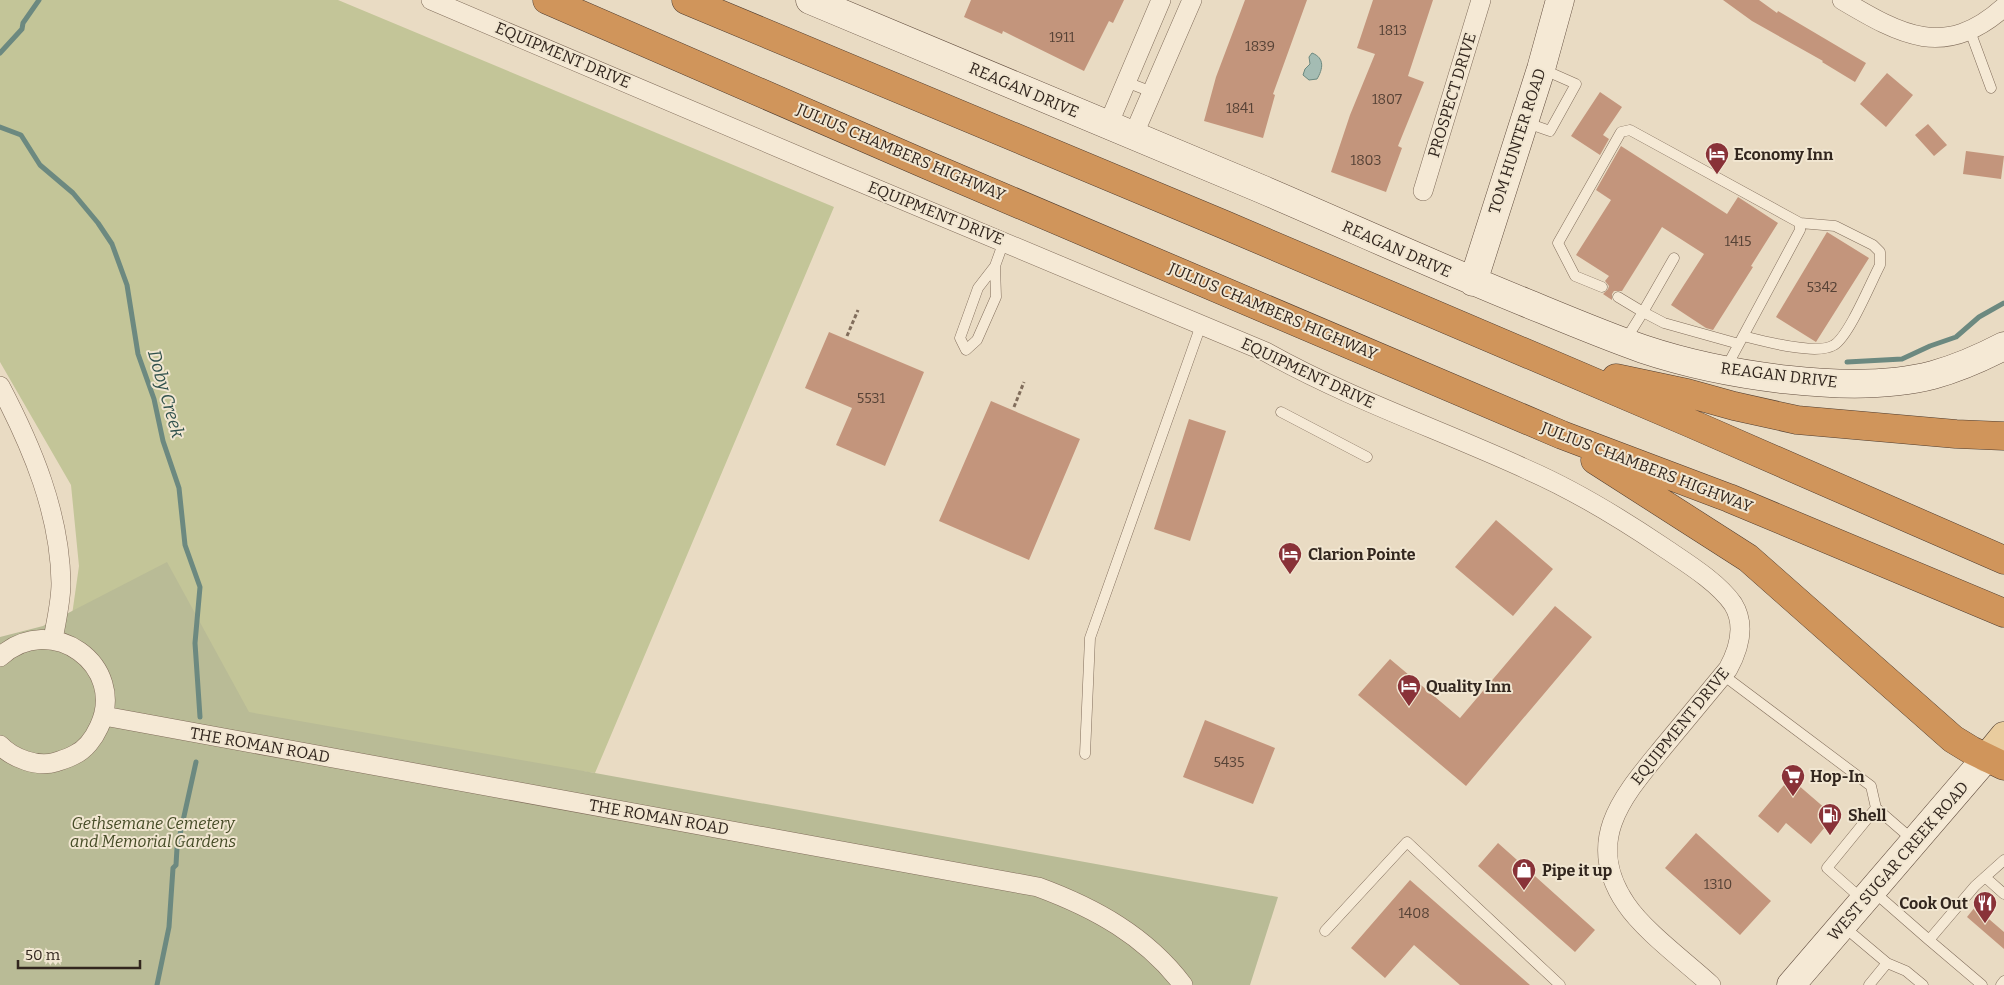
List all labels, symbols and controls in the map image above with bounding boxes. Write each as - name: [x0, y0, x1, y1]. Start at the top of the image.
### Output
- street label: EQUIPMENT DRIVE: [492, 18, 634, 92]
- house number: 1813: [1379, 22, 1407, 39]
- house number: 1911: [1049, 29, 1075, 46]
- street label: PROSPECT DRIVE: [1424, 30, 1480, 160]
- house number: 1839: [1245, 38, 1275, 55]
- street label: REAGAN DRIVE: [966, 58, 1082, 122]
- street label: TOM HUNTER ROAD: [1485, 66, 1549, 216]
- house number: 1807: [1372, 91, 1402, 108]
- street label: JULIUS CHAMBERS HIGHWAY: [793, 99, 1009, 205]
- house number: 1841: [1226, 100, 1254, 117]
- hotel icon: Economy Inn: [1704, 141, 1730, 175]
- place label: Economy Inn: [1734, 145, 1834, 164]
- house number: 1803: [1350, 152, 1382, 169]
- street label: EQUIPMENT DRIVE: [865, 177, 1007, 249]
- street label: REAGAN DRIVE: [1339, 216, 1455, 282]
- house number: 1415: [1724, 233, 1752, 250]
- street label: JULIUS CHAMBERS HIGHWAY: [1165, 258, 1381, 364]
- house number: 5342: [1807, 279, 1837, 296]
- street label: EQUIPMENT DRIVE: [1238, 334, 1378, 412]
- water label: Doby Creek: [143, 347, 189, 441]
- street label: REAGAN DRIVE: [1720, 358, 1838, 392]
- house number: 5531: [857, 390, 885, 407]
- street label: JULIUS CHAMBERS HIGHWAY: [1538, 417, 1756, 516]
- hotel icon: Clarion Pointe: [1277, 541, 1303, 575]
- place label: Clarion Pointe: [1308, 545, 1416, 564]
- street label: EQUIPMENT DRIVE: [1627, 664, 1733, 788]
- hotel icon: Quality Inn: [1396, 673, 1422, 707]
- place label: Quality Inn: [1426, 677, 1512, 696]
- street label: THE ROMAN ROAD: [189, 723, 331, 767]
- house number: 5435: [1213, 754, 1245, 771]
- supermarket icon: Hop-In: [1780, 763, 1806, 797]
- place label: Hop-In: [1810, 767, 1865, 786]
- street label: WEST SUGAR CREEK ROAD: [1824, 777, 1972, 945]
- street label: THE ROMAN ROAD: [588, 795, 730, 839]
- fuel station icon: Shell: [1817, 802, 1843, 836]
- place label: Shell: [1848, 806, 1886, 825]
- park label: Gethsemane Cemetery and Memorial Gardens: [70, 814, 236, 851]
- shop icon: Pipe it up: [1511, 857, 1537, 891]
- place label: Pipe it up: [1542, 861, 1613, 880]
- house number: 1310: [1704, 876, 1732, 893]
- restaurant icon: Cook Out: [1972, 890, 1998, 924]
- place label: Cook Out: [1899, 894, 1969, 913]
- house number: 1408: [1398, 905, 1430, 922]
- scale bar: [18, 938, 140, 970]
- text: 50 m: [25, 946, 61, 964]

